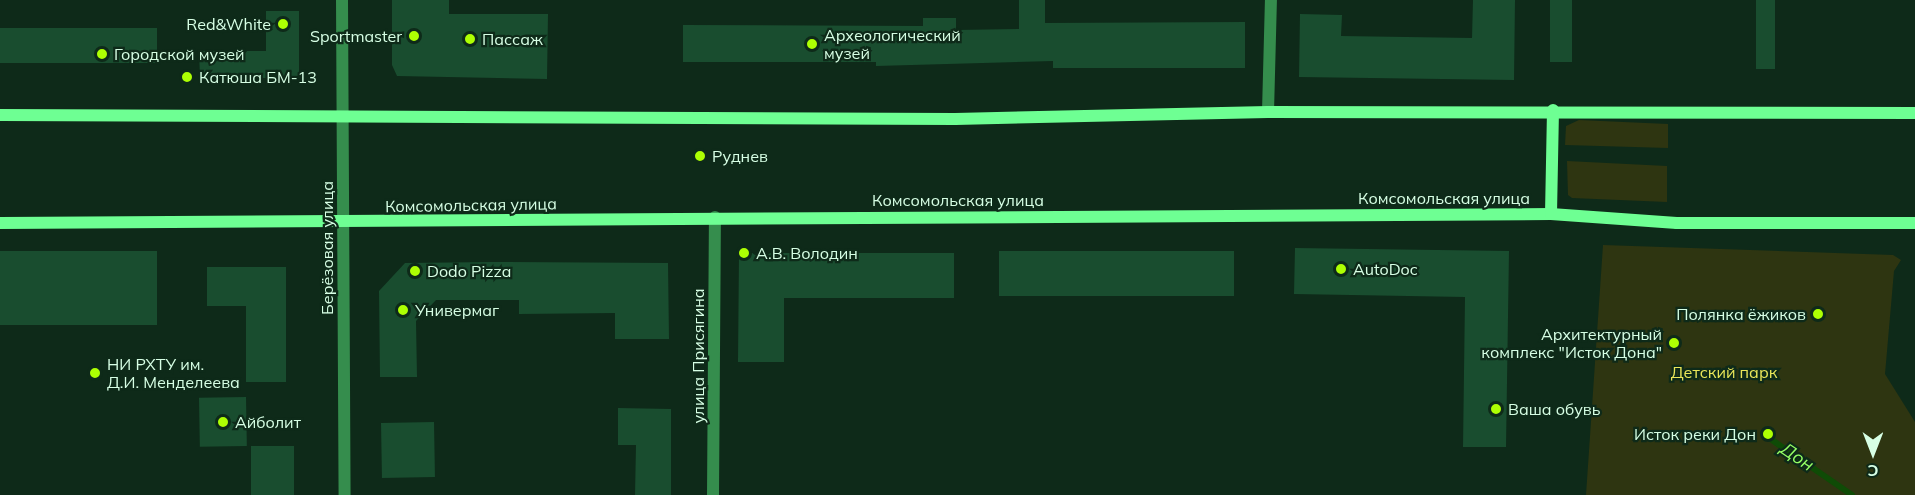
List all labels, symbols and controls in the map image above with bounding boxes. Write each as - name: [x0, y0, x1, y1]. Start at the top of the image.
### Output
- place label: Red&White: [186, 14, 271, 34]
- marker: Red&White: [276, 17, 290, 31]
- place label: Археологический музей: [824, 25, 961, 63]
- place label: Sportmaster: [310, 26, 402, 46]
- marker: Sportmaster: [407, 29, 421, 43]
- place label: Пассаж: [482, 29, 543, 49]
- marker: Пассаж: [463, 32, 477, 46]
- marker: Археологический музей: [805, 37, 819, 51]
- place label: Городской музей: [114, 44, 245, 64]
- marker: Городской музей: [95, 47, 109, 61]
- place label: Катюша БМ-13: [199, 67, 317, 87]
- marker: Катюша БМ-13: [180, 70, 194, 84]
- place label: Руднев: [712, 146, 768, 166]
- marker: Руднев: [693, 149, 707, 163]
- street label: Берёзовая улица: [317, 181, 337, 315]
- street label: Комсомольская улица: [1358, 188, 1530, 208]
- street label: Комсомольская улица: [872, 190, 1044, 210]
- street label: Комсомольская улица: [385, 194, 557, 216]
- place label: А.В. Володин: [756, 243, 858, 263]
- marker: А.В. Володин: [737, 246, 751, 260]
- place label: AutoDoc: [1353, 259, 1418, 279]
- place label: Dodo Pizza: [427, 261, 511, 281]
- marker: AutoDoc: [1334, 262, 1348, 276]
- marker: Dodo Pizza: [408, 264, 422, 278]
- street label: улица Присягина: [688, 288, 708, 424]
- place label: Универмаг: [415, 300, 499, 320]
- marker: Универмаг: [396, 303, 410, 317]
- place label: Полянка ёжиков: [1676, 304, 1806, 324]
- marker: Полянка ёжиков: [1811, 307, 1825, 321]
- place label: Архитектурный комплекс "Исток Дона": [1481, 324, 1662, 362]
- marker: Архитектурный комплекс "Исток Дона": [1667, 336, 1681, 350]
- place label: НИ РХТУ им. Д.И. Менделеева: [107, 354, 240, 392]
- park label: Детский парк: [1671, 362, 1777, 382]
- marker: НИ РХТУ им. Д.И. Менделеева: [88, 366, 102, 380]
- place label: Ваша обувь: [1508, 399, 1601, 419]
- marker: Ваша обувь: [1489, 402, 1503, 416]
- place label: Айболит: [235, 412, 301, 432]
- marker: Айболит: [216, 415, 230, 429]
- north arrow: [1843, 423, 1903, 483]
- place label: Исток реки Дон: [1634, 424, 1756, 444]
- marker: Исток реки Дон: [1761, 427, 1775, 441]
- water label: Дон: [1776, 438, 1818, 476]
- text: С: [1868, 461, 1878, 481]

